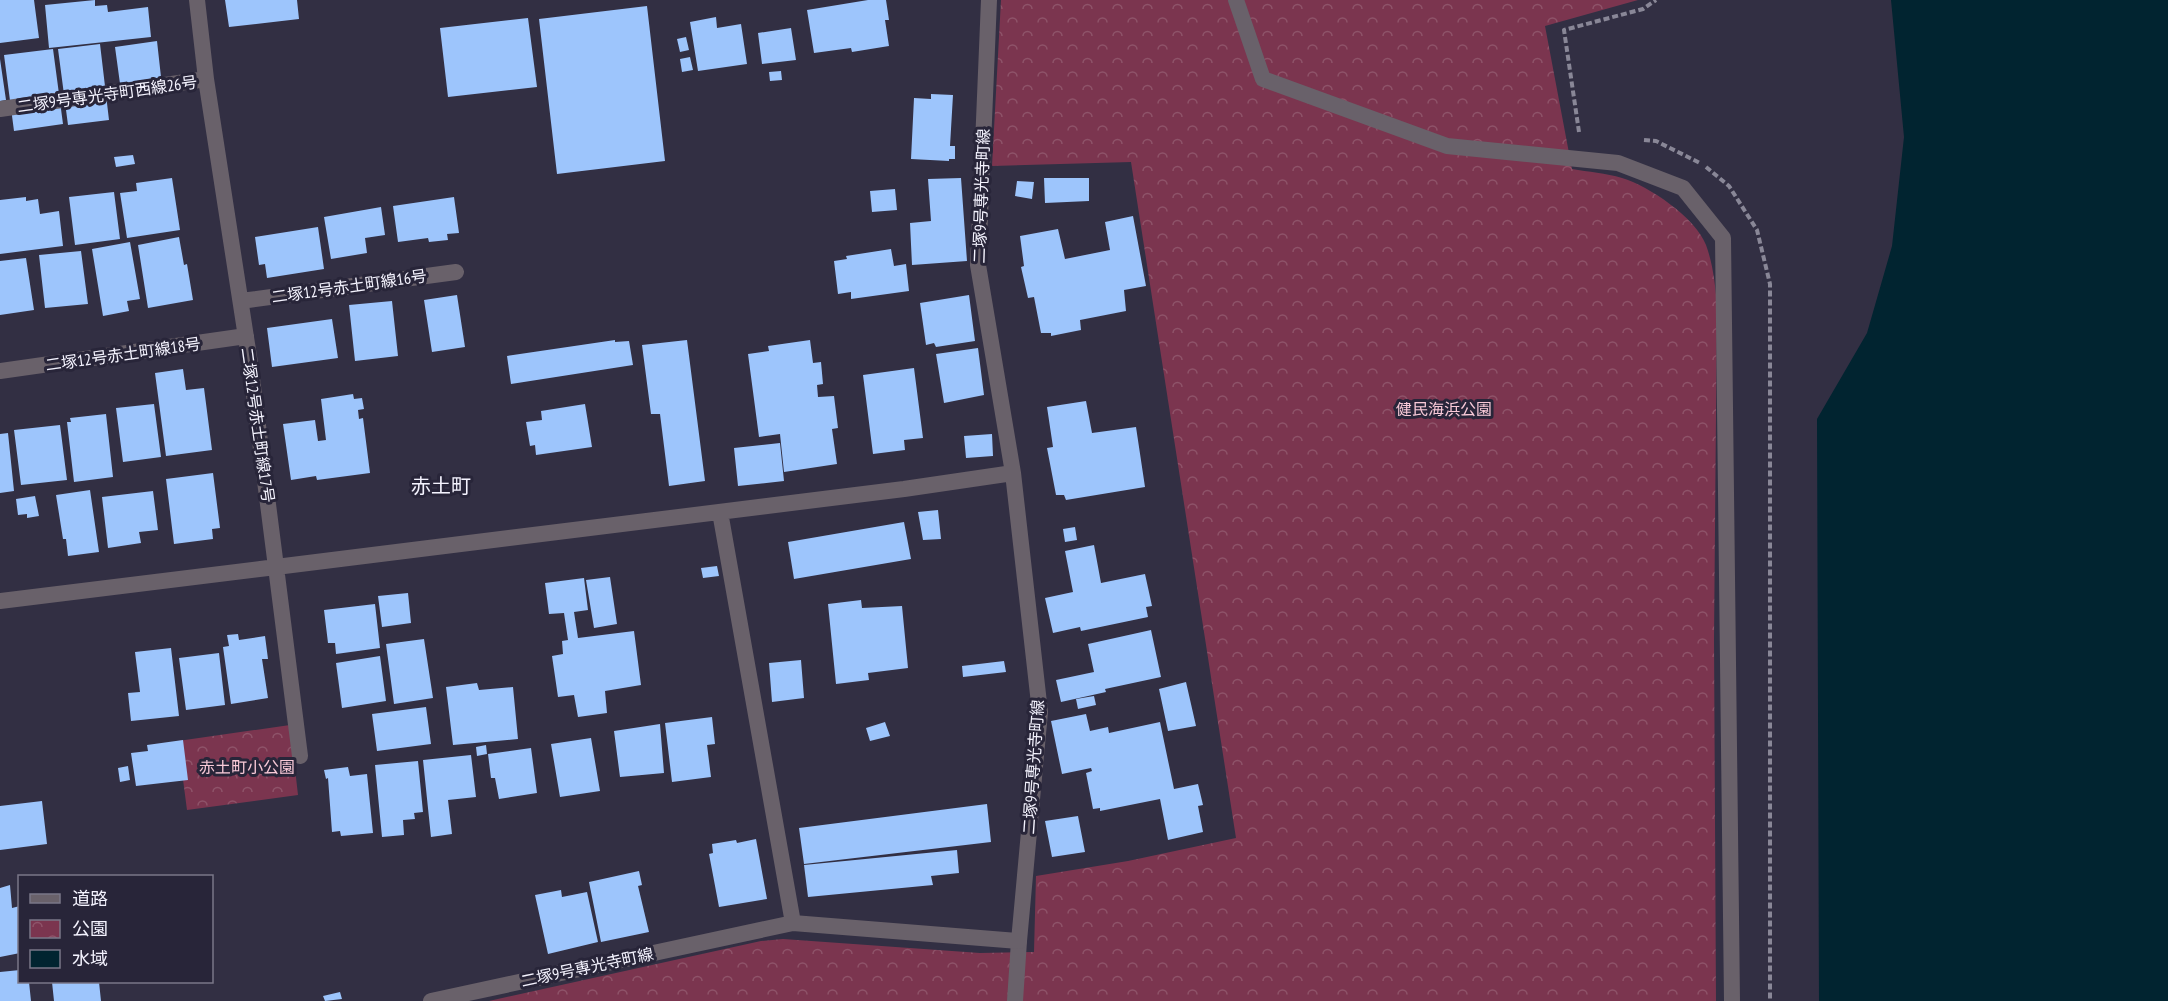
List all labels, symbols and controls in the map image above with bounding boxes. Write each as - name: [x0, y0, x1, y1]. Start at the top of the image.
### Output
- street label: 二塚9号専光寺町西線26号: [16, 71, 198, 117]
- street label: 二塚9号専光寺町線: [969, 128, 993, 264]
- street label: 二塚12号赤土町線16号: [270, 265, 428, 307]
- street label: 二塚12号赤土町線18号: [44, 333, 202, 375]
- street label: 二塚12号赤土町線17号: [237, 346, 279, 504]
- park label: 健民海浜公園: [1396, 399, 1492, 419]
- district label: 赤土町: [411, 473, 471, 499]
- street label: 二塚9号専光寺町線: [1018, 699, 1048, 835]
- park label: 赤土町小公園: [199, 757, 295, 777]
- legend: [18, 875, 213, 983]
- text: 道路: [72, 887, 108, 910]
- text: 公園: [72, 917, 108, 940]
- street label: 二塚9号専光寺町線: [519, 943, 655, 991]
- text: 水域: [72, 947, 108, 970]

